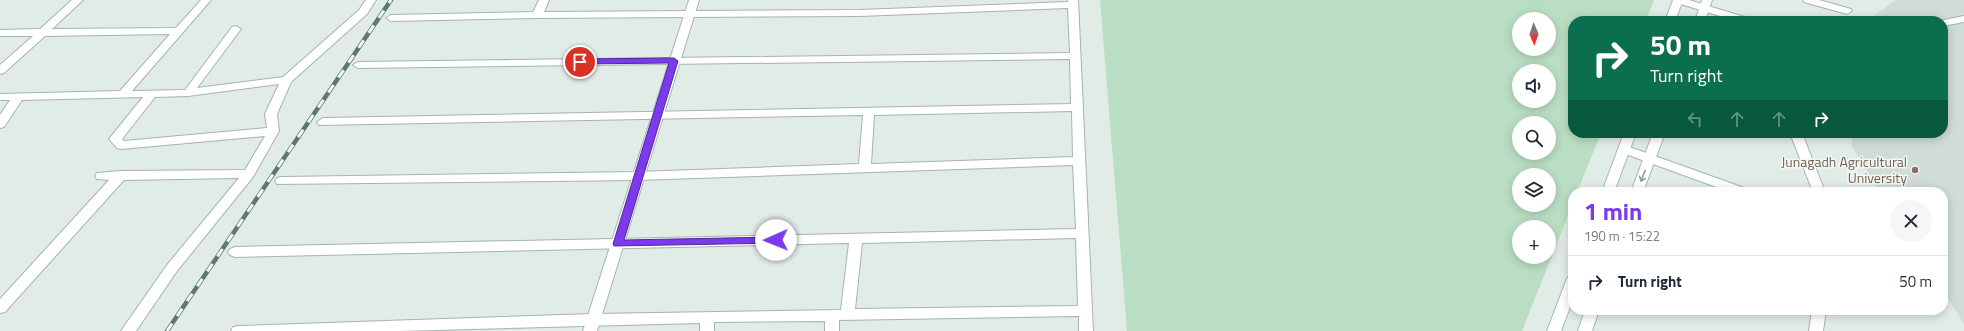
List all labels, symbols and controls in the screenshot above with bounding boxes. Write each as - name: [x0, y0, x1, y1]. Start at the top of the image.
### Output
- north arrow: [1512, 12, 1556, 56]
- map controls: [1512, 12, 1556, 264]
- text: 50 m: [1650, 23, 1711, 66]
- icon: right: [1584, 32, 1636, 84]
- pin: [563, 45, 597, 79]
- icon: arrive: [569, 51, 591, 73]
- text: Turn right: [1650, 62, 1723, 89]
- button: sound: [1512, 64, 1556, 108]
- icon: left: [1684, 108, 1706, 130]
- icon: ahead: [1726, 108, 1748, 130]
- icon: ahead: [1768, 108, 1790, 130]
- icon: right: [1810, 108, 1832, 130]
- button: search: [1512, 116, 1556, 160]
- place label: Junagadh Agricultural University: [1781, 151, 1907, 188]
- marker: Junagadh Agricultural University: [1910, 165, 1920, 175]
- button: layers: [1512, 168, 1556, 212]
- one-way arrow: [1638, 169, 1646, 181]
- text: 1 min: [1584, 193, 1642, 229]
- button: close: [1890, 200, 1932, 242]
- position arrow: [755, 219, 797, 261]
- button: +: [1512, 220, 1556, 264]
- text: 190 m · 15:22: [1584, 226, 1660, 246]
- text: Turn right: [1618, 270, 1682, 293]
- text: 50 m: [1899, 270, 1932, 293]
- icon: right: [1584, 271, 1606, 293]

